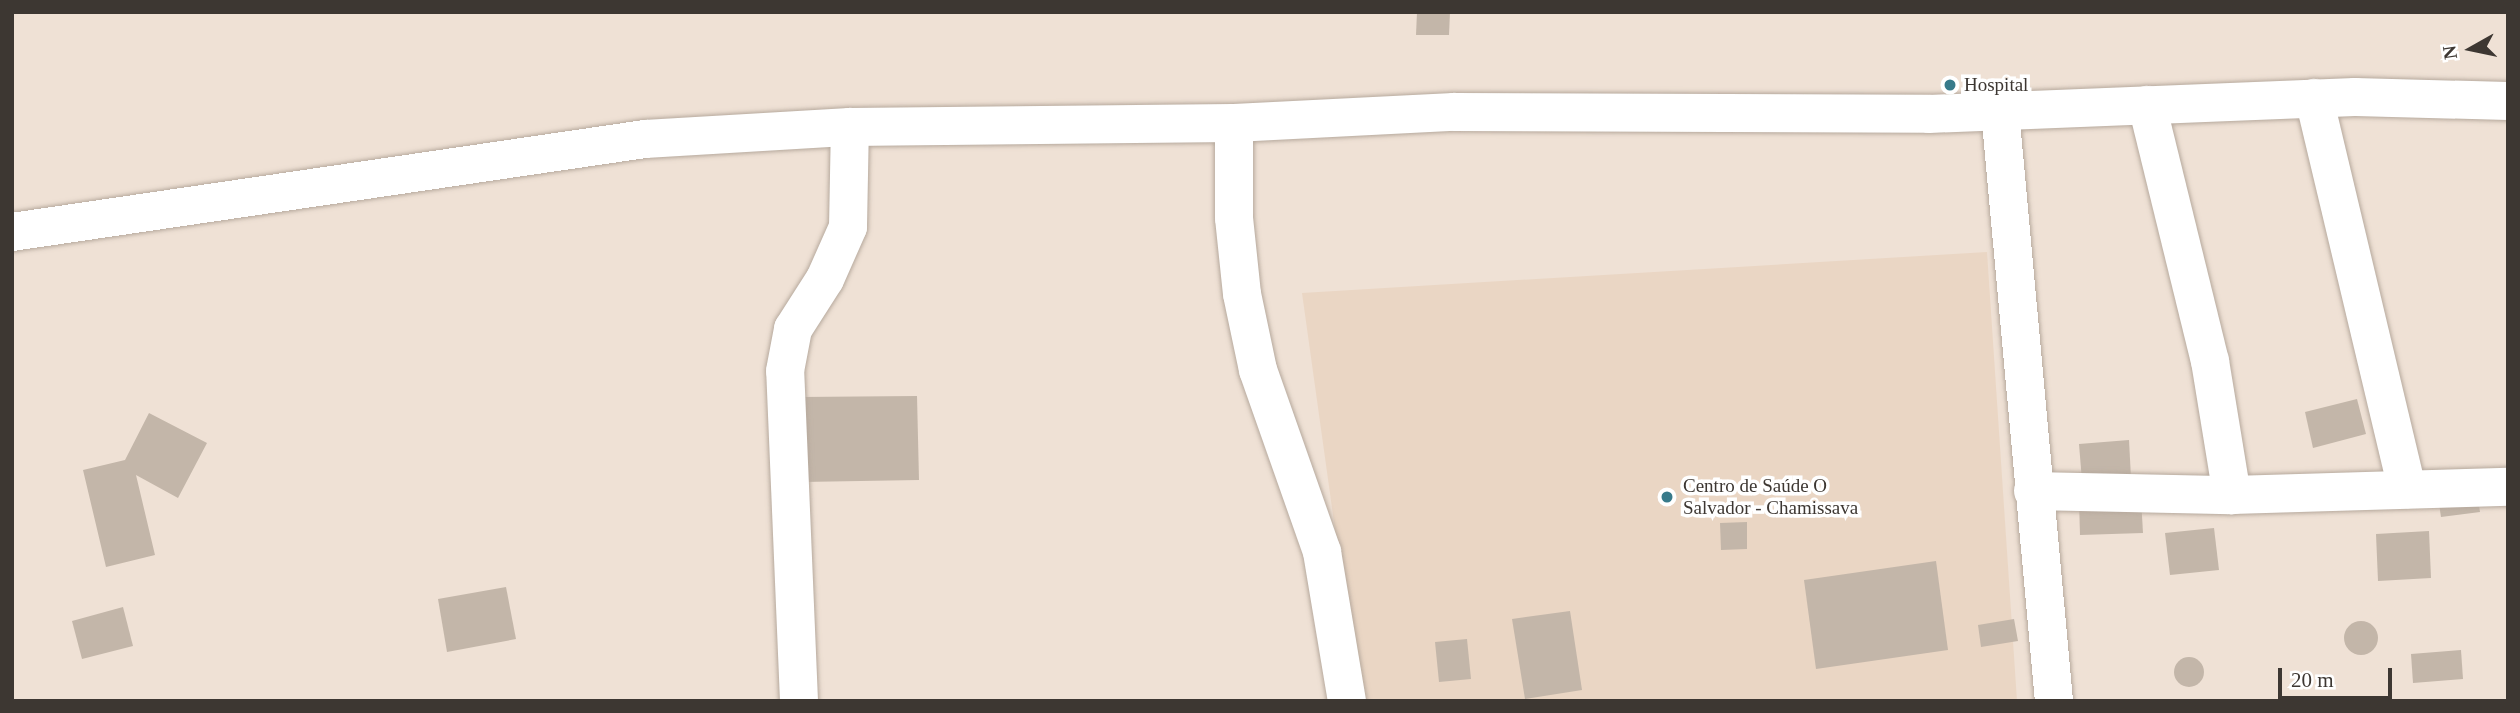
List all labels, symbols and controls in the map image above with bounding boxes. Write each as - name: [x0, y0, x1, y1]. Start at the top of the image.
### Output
- north arrow: [2436, 14, 2506, 84]
- text: N: [2438, 44, 2461, 61]
- place label: Hospital: [1964, 74, 2028, 96]
- marker: Hospital: [1942, 77, 1958, 93]
- place label: Centro de Saúde O Salvador - Chamissava: [1683, 475, 1858, 519]
- marker: Centro de Saúde O Salvador - Chamissava: [1657, 487, 1677, 507]
- scale bar: [2282, 654, 2396, 698]
- text: 20 m: [2291, 668, 2334, 692]

